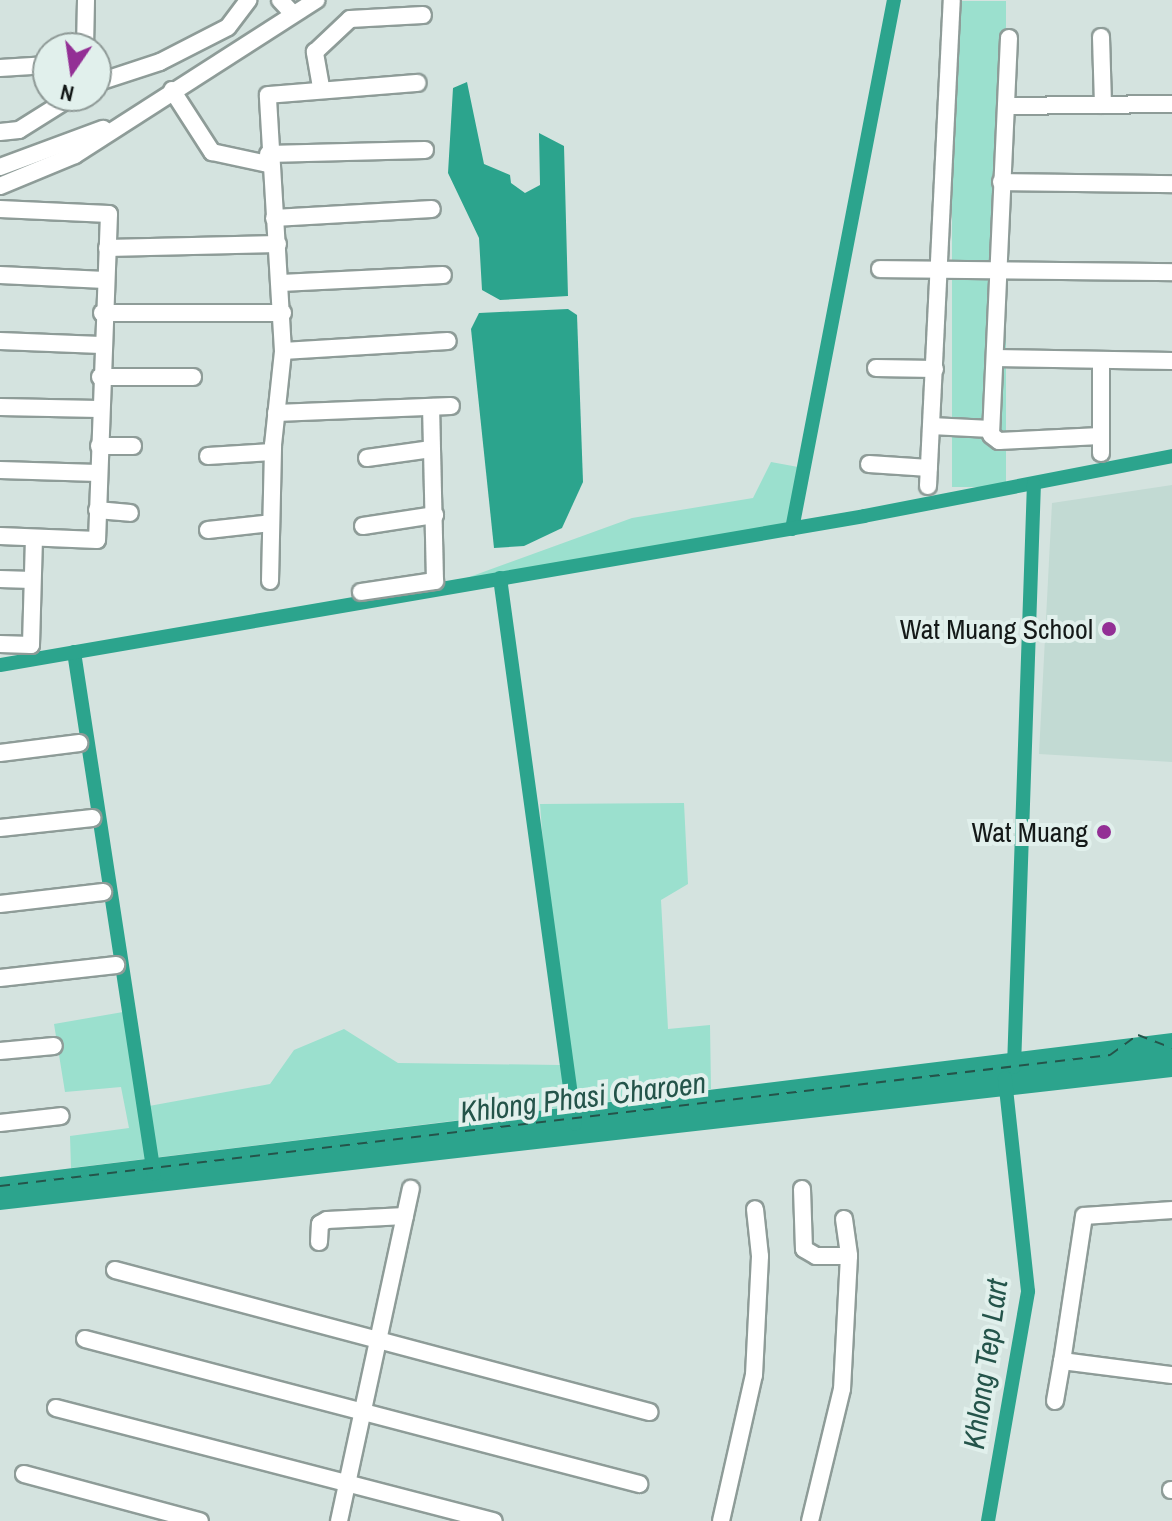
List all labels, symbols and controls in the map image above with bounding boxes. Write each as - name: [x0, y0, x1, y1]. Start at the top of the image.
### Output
- north arrow: [32, 32, 112, 112]
- text: N: [57, 77, 77, 110]
- place label: Wat Muang School: [900, 612, 1093, 646]
- marker: Wat Muang School: [1100, 620, 1118, 638]
- place label: Wat Muang: [971, 815, 1088, 849]
- marker: Wat Muang: [1095, 823, 1113, 841]
- water label: Khlong Phasi Charoen: [458, 1064, 708, 1130]
- water label: Khlong Tep Lart: [955, 1276, 1015, 1452]

